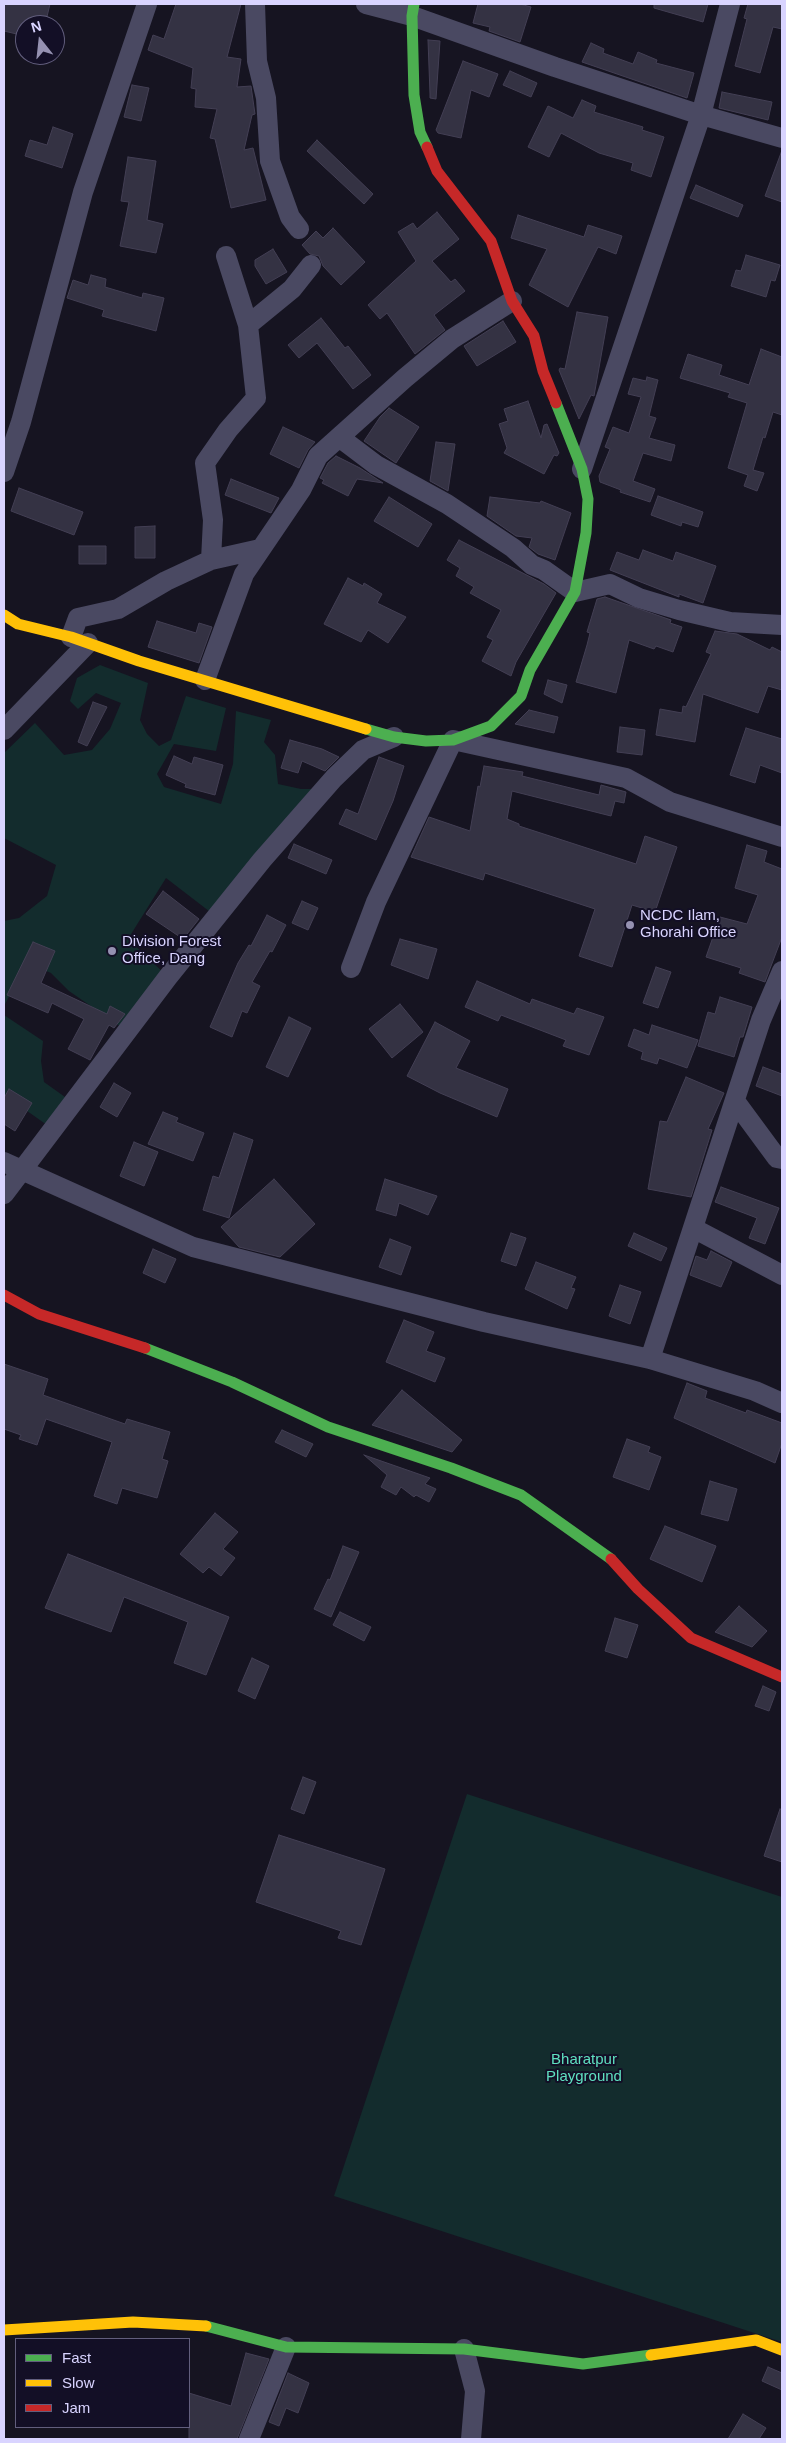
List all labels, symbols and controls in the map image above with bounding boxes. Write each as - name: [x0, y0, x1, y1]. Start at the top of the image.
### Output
- north arrow: [15, 15, 65, 65]
- text: N: [29, 17, 43, 36]
- place label: NCDC Ilam, Ghorahi Office: [640, 907, 736, 942]
- marker: NCDC Ilam, Ghorahi Office: [624, 919, 636, 931]
- place label: Division Forest Office, Dang: [122, 933, 221, 968]
- marker: Division Forest Office, Dang: [106, 945, 118, 957]
- park label: Bharatpur Playground: [546, 2051, 622, 2086]
- legend: [15, 2338, 190, 2428]
- text: Fast: [62, 2349, 91, 2366]
- text: Slow: [62, 2374, 95, 2391]
- text: Jam: [62, 2399, 90, 2416]

